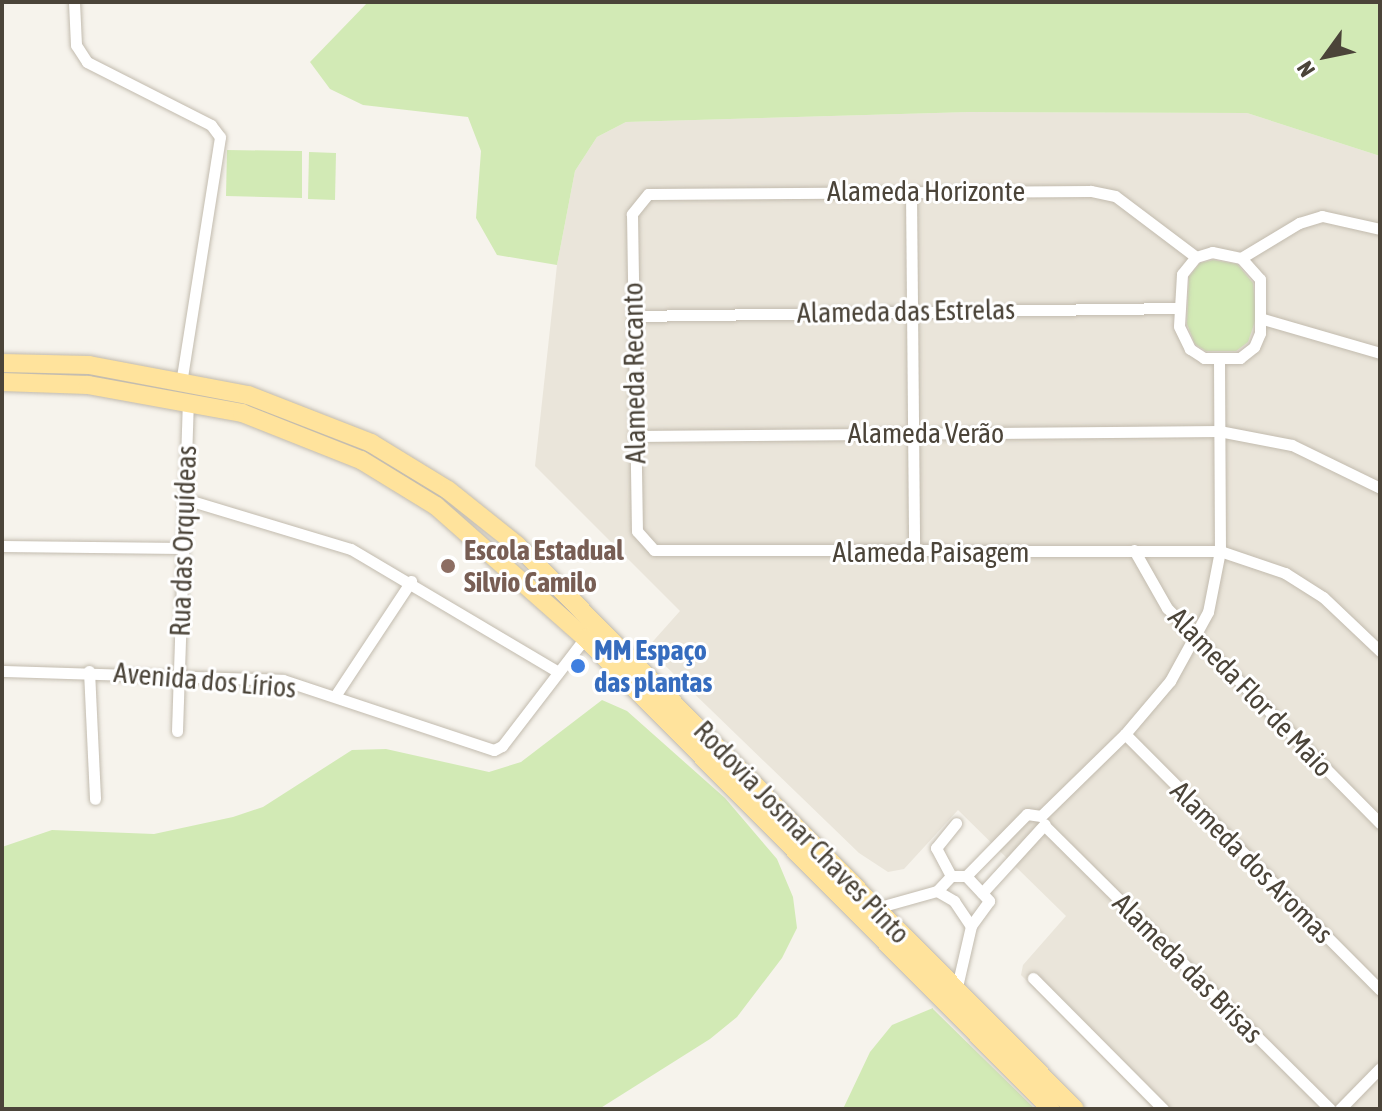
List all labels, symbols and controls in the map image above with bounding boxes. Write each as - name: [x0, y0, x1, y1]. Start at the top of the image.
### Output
- north arrow: [1286, 16, 1366, 96]
- text: N: [1291, 57, 1320, 82]
- street label: Alameda Horizonte: [827, 174, 1025, 208]
- street label: Alameda Recanto: [616, 282, 652, 464]
- street label: Alameda das Estrelas: [797, 292, 1015, 330]
- street label: Alameda Verão: [848, 416, 1004, 450]
- street label: Rua das Orquídeas: [163, 445, 203, 637]
- place label: Escola Estadual Silvio Camilo: [464, 533, 624, 599]
- street label: Alameda Paisagem: [833, 535, 1029, 569]
- marker: Escola Estadual Silvio Camilo: [439, 557, 457, 575]
- street label: Alameda Flor de Maio: [1162, 601, 1340, 783]
- place label: MM Espaço das plantas: [594, 633, 712, 699]
- street label: Avenida dos Lírios: [112, 655, 298, 705]
- marker: MM Espaço das plantas: [569, 657, 587, 675]
- street label: Rodovia Josmar Chaves Pinto: [687, 714, 917, 950]
- street label: Alameda dos Aromas: [1164, 774, 1340, 950]
- street label: Alameda das Brisas: [1106, 886, 1270, 1050]

